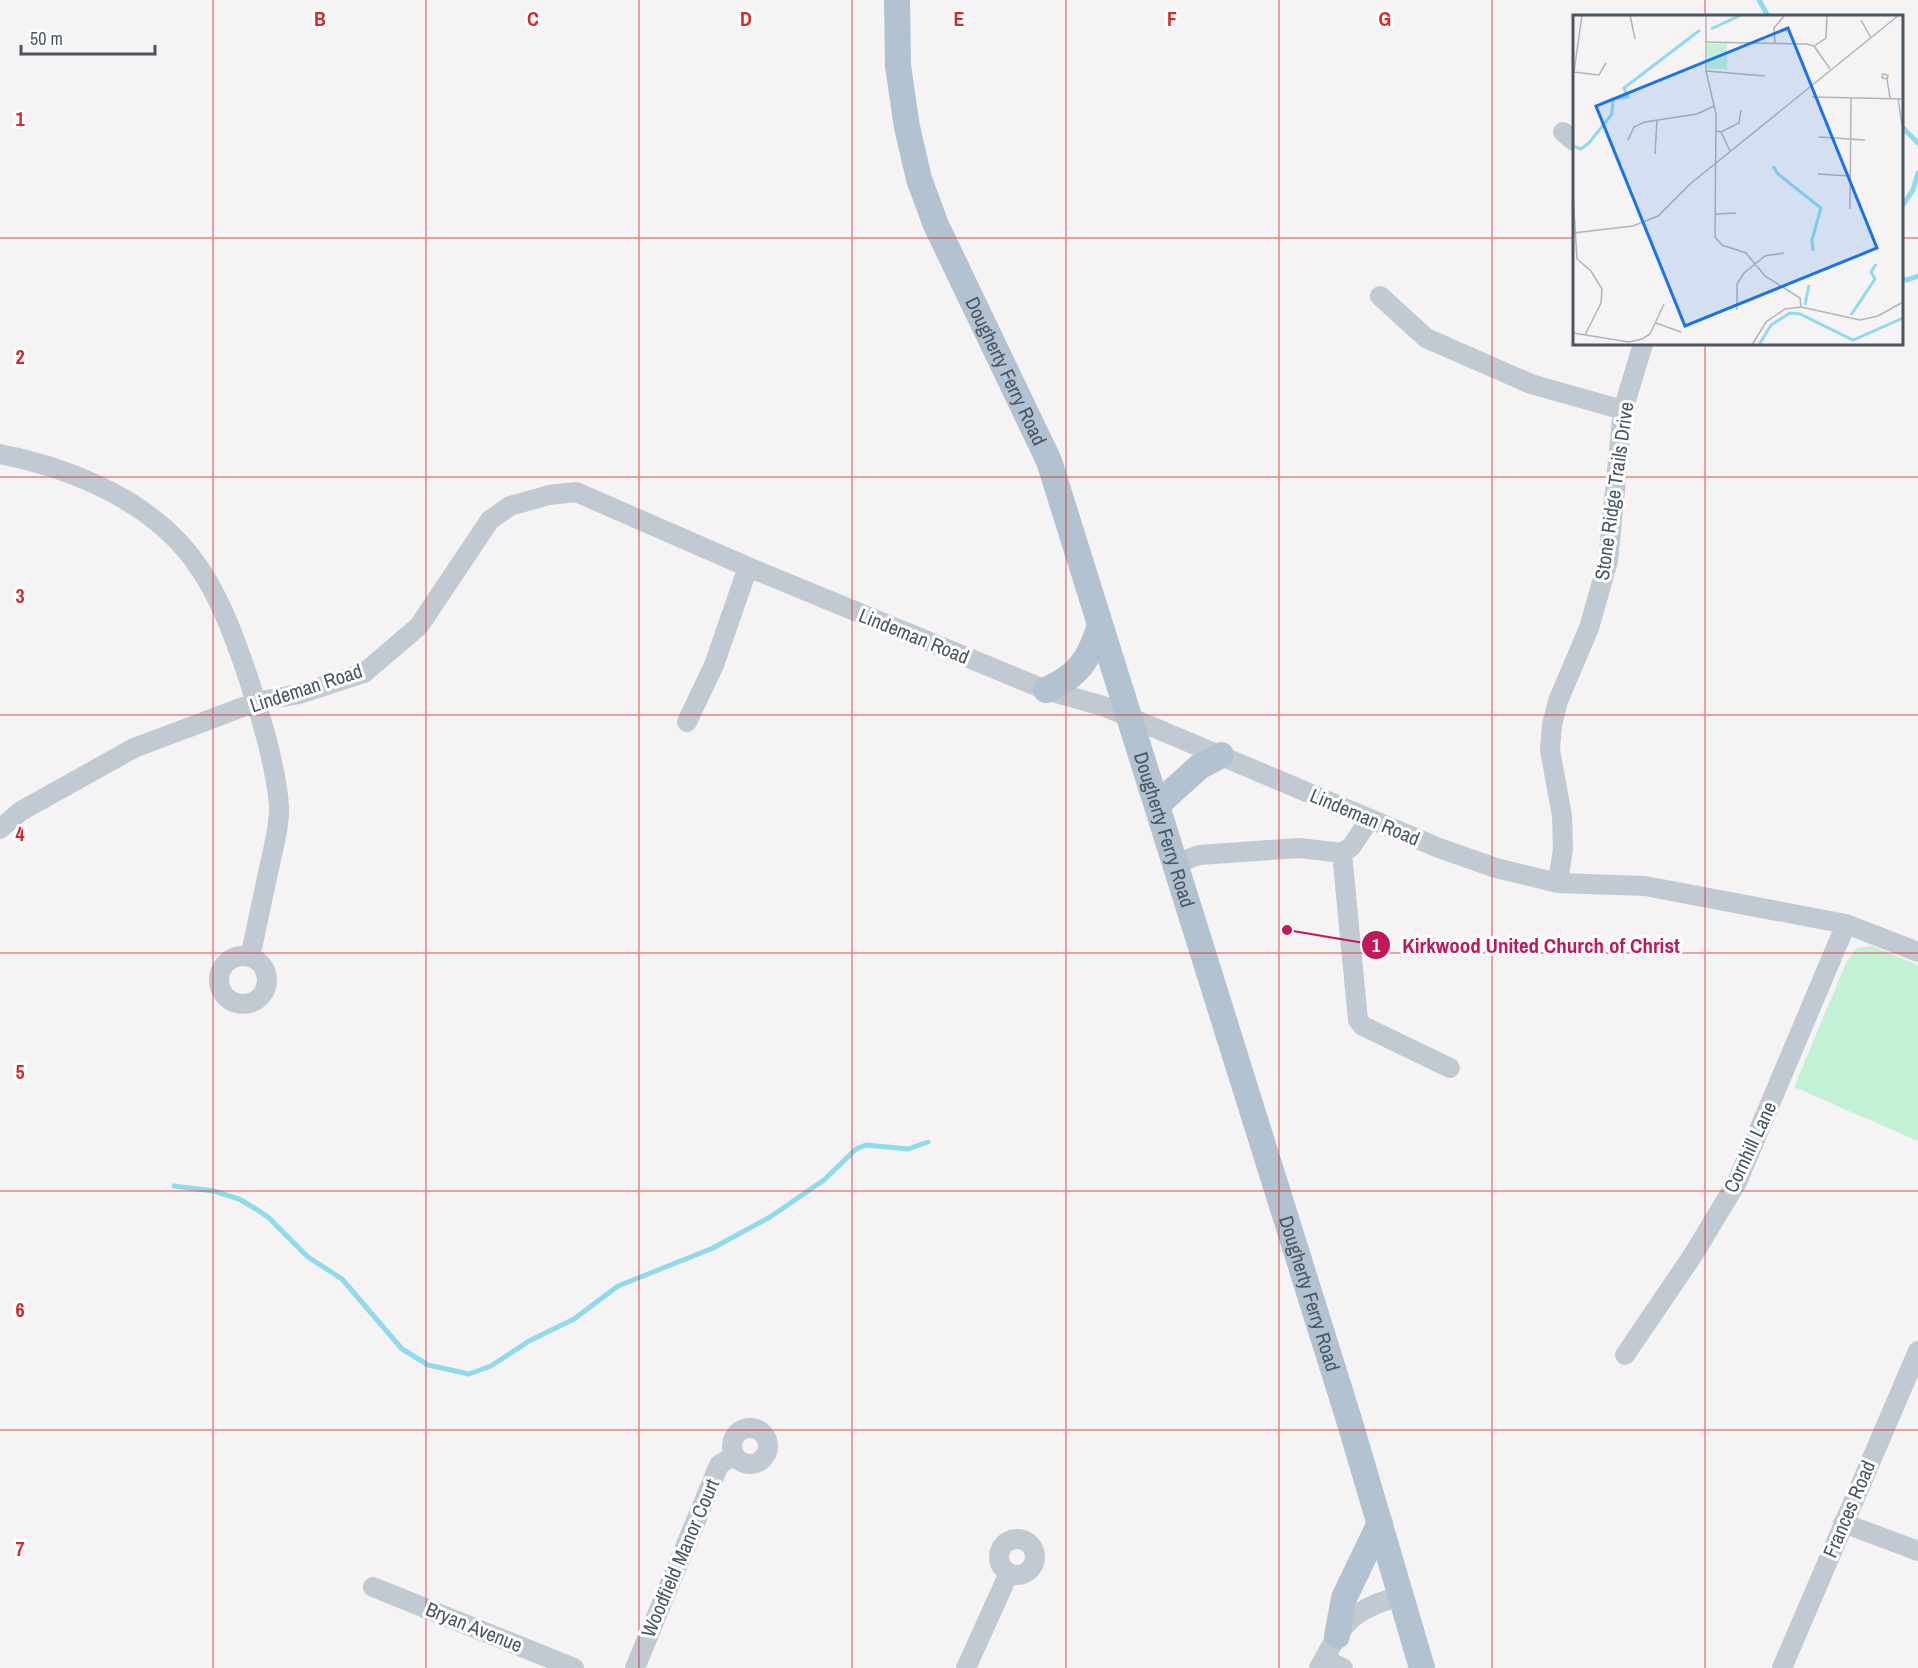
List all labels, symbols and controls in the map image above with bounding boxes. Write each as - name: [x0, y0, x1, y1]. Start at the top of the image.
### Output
- text: B: [314, 5, 326, 32]
- text: C: [527, 5, 539, 32]
- text: D: [740, 5, 752, 32]
- text: E: [954, 5, 965, 32]
- text: F: [1167, 5, 1177, 32]
- text: G: [1379, 5, 1391, 32]
- inset map: [1573, 15, 1903, 345]
- scale bar: [21, 18, 154, 56]
- text: 50 m: [30, 26, 63, 51]
- text: 1: [15, 105, 25, 132]
- street label: Dougherty Ferry Road: [959, 292, 1053, 450]
- text: 2: [15, 343, 25, 370]
- street label: Stone Ridge Trails Drive: [1588, 400, 1639, 582]
- text: 3: [15, 582, 25, 609]
- street label: Lindeman Road: [855, 601, 973, 670]
- street label: Lindeman Road: [246, 657, 366, 718]
- street label: Dougherty Ferry Road: [1128, 748, 1202, 911]
- street label: Lindeman Road: [1306, 781, 1424, 852]
- text: 4: [15, 820, 25, 847]
- callout: Kirkwood United Church of Christ: [1361, 926, 1692, 965]
- text: Kirkwood United Church of Christ: [1402, 931, 1680, 960]
- text: 1: [1372, 933, 1381, 958]
- text: 5: [15, 1058, 25, 1085]
- street label: Cornhill Lane: [1717, 1097, 1782, 1197]
- street label: Dougherty Ferry Road: [1273, 1212, 1347, 1374]
- text: 6: [15, 1296, 25, 1323]
- street label: Frances Road: [1816, 1456, 1881, 1561]
- street label: Woodfield Manor Court: [634, 1474, 725, 1641]
- text: 7: [15, 1535, 25, 1562]
- street label: Bryan Avenue: [422, 1595, 526, 1658]

